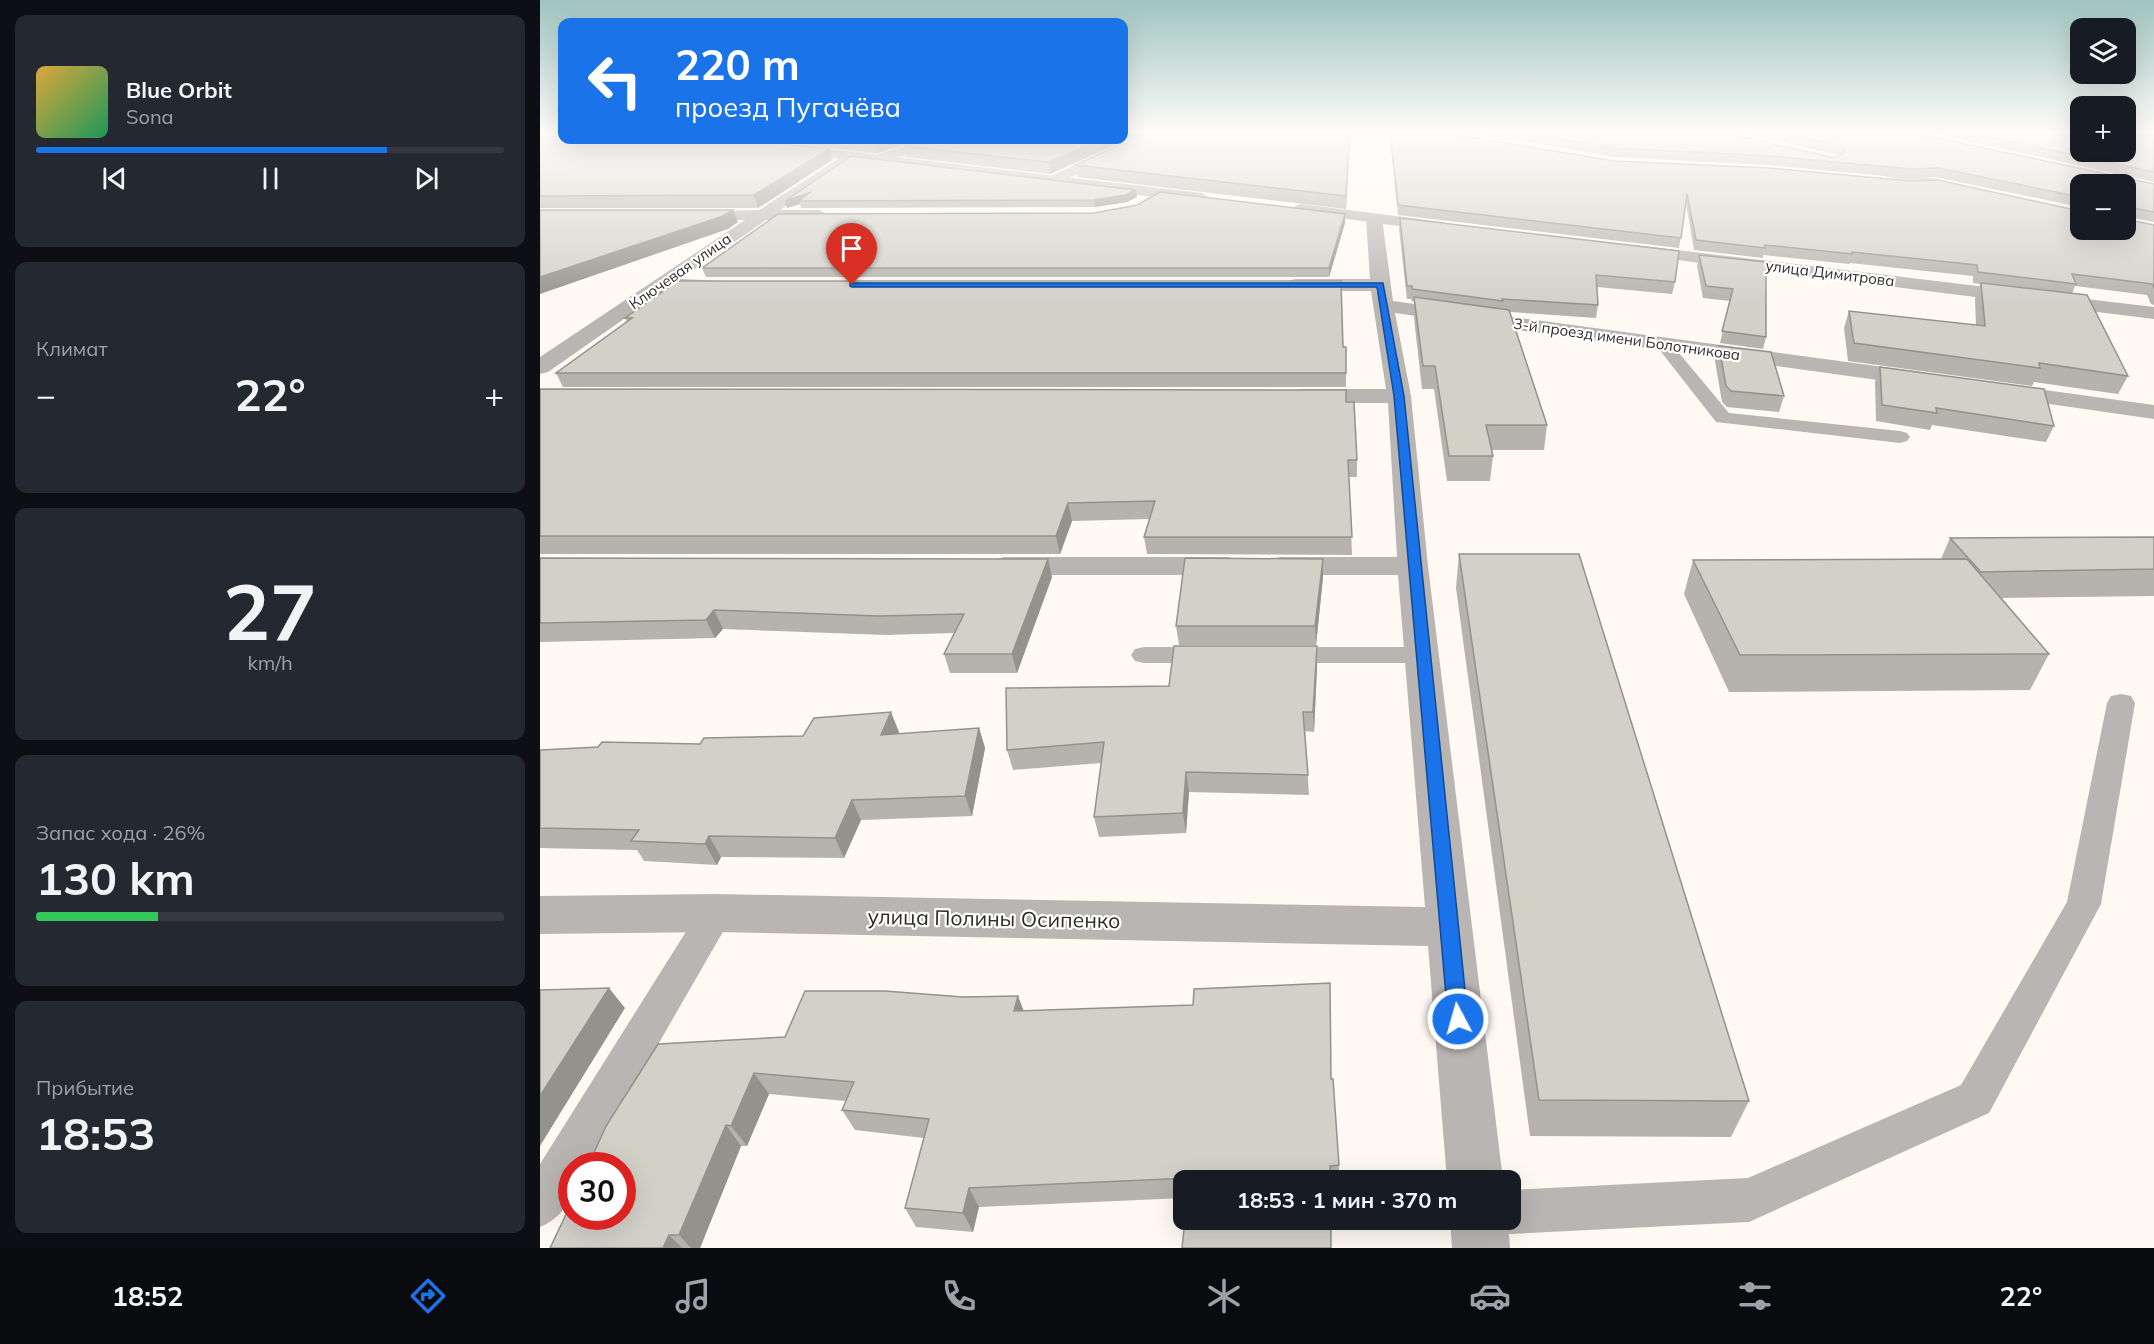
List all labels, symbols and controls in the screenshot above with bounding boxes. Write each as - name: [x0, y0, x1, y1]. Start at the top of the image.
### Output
- map controls: [2070, 18, 2136, 240]
- button: layers: [2070, 18, 2136, 84]
- text: 220 m: [675, 38, 800, 91]
- icon: left: [576, 42, 654, 120]
- text: Blue Orbit: [126, 76, 232, 104]
- text: проезд Пугачёва: [675, 90, 901, 124]
- button: +: [2070, 96, 2136, 162]
- text: Sona: [126, 104, 174, 129]
- icon: previous: [98, 162, 131, 195]
- icon: pause: [254, 162, 287, 195]
- icon: next: [410, 162, 443, 195]
- button: −: [2070, 174, 2136, 240]
- pin: [826, 223, 877, 285]
- street label: Ключевая улица: [625, 229, 735, 313]
- icon: arrive: [835, 232, 868, 265]
- street label: улица Димитрова: [1764, 256, 1896, 290]
- street label: 3-й проезд имени Болотникова: [1513, 314, 1741, 364]
- text: Климат: [36, 336, 108, 361]
- text: 22°: [234, 366, 306, 422]
- text: −: [36, 374, 56, 415]
- text: +: [484, 374, 504, 415]
- text: 27: [223, 562, 317, 660]
- text: km/h: [247, 650, 293, 675]
- text: Запас хода · 26%: [36, 820, 205, 845]
- text: 130 km: [36, 850, 195, 906]
- street label: улица Полины Осипенко: [867, 903, 1121, 933]
- position arrow: [1426, 987, 1490, 1051]
- text: Прибытие: [36, 1075, 134, 1100]
- text: 18:53: [36, 1105, 155, 1161]
- speed limit sign: 30: [558, 1152, 636, 1230]
- text: 18:53 · 1 мин · 370 m: [1237, 1186, 1457, 1214]
- icon: directions: [407, 1275, 449, 1317]
- icon: music: [672, 1275, 714, 1317]
- icon: phone: [938, 1275, 980, 1317]
- icon: climate: [1203, 1275, 1245, 1317]
- icon: car: [1469, 1275, 1511, 1317]
- icon: filters: [1734, 1275, 1776, 1317]
- text: 18:52: [112, 1279, 183, 1313]
- text: 22°: [2000, 1279, 2042, 1313]

